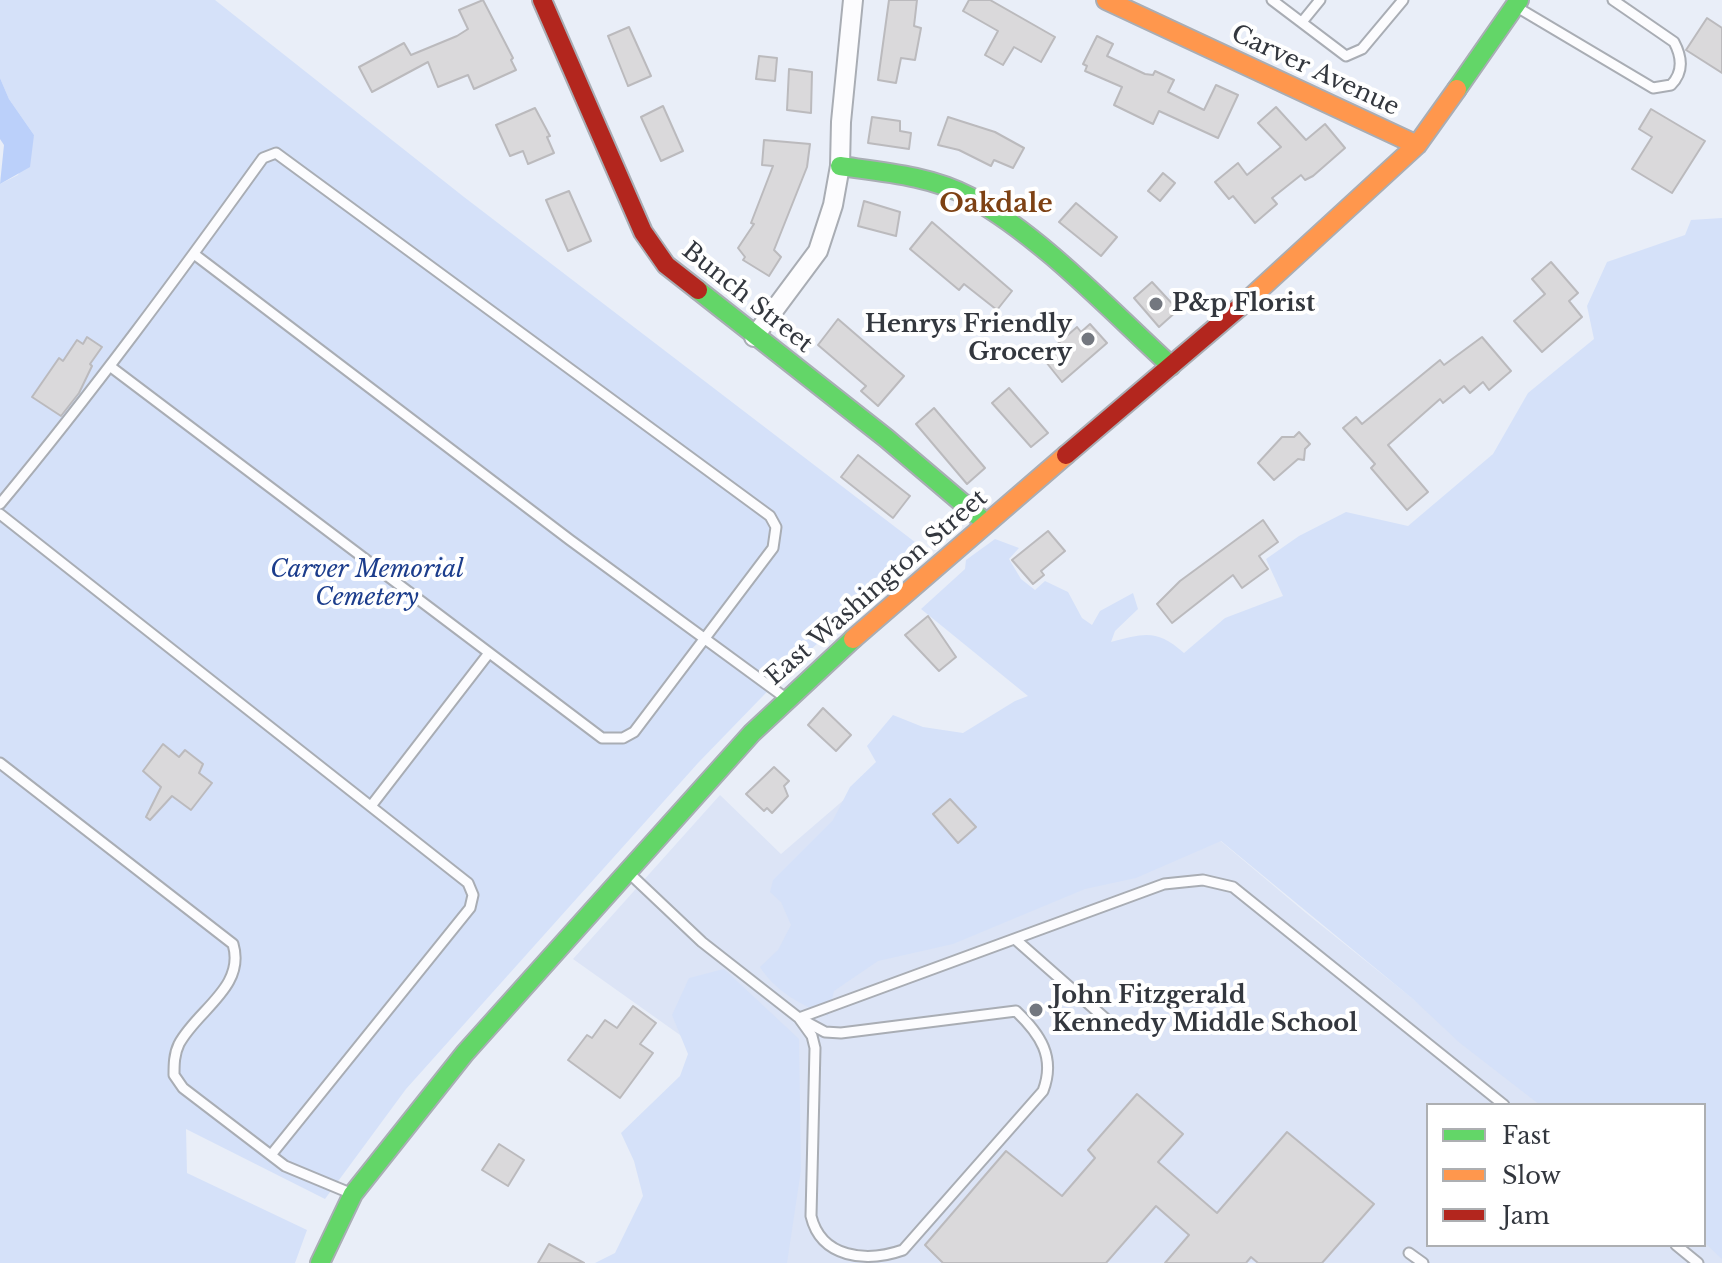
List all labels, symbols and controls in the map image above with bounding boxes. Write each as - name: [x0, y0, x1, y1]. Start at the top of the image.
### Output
- street label: Carver Avenue: [1227, 20, 1403, 122]
- district label: Oakdale: [939, 189, 1053, 221]
- street label: Bunch Street: [676, 237, 818, 359]
- place label: P&p Florist: [1172, 290, 1315, 318]
- marker: P&p Florist: [1147, 295, 1165, 313]
- place label: Henrys Friendly Grocery: [865, 311, 1072, 367]
- marker: Henrys Friendly Grocery: [1079, 330, 1097, 348]
- street label: East Washington Street: [760, 484, 994, 692]
- park label: Carver Memorial Cemetery: [270, 556, 464, 612]
- place label: John Fitzgerald Kennedy Middle School: [1052, 982, 1358, 1038]
- marker: John Fitzgerald Kennedy Middle School: [1027, 1001, 1045, 1019]
- legend: [1426, 1103, 1706, 1247]
- text: Fast: [1502, 1121, 1550, 1150]
- text: Slow: [1502, 1161, 1561, 1190]
- text: Jam: [1502, 1201, 1550, 1230]

